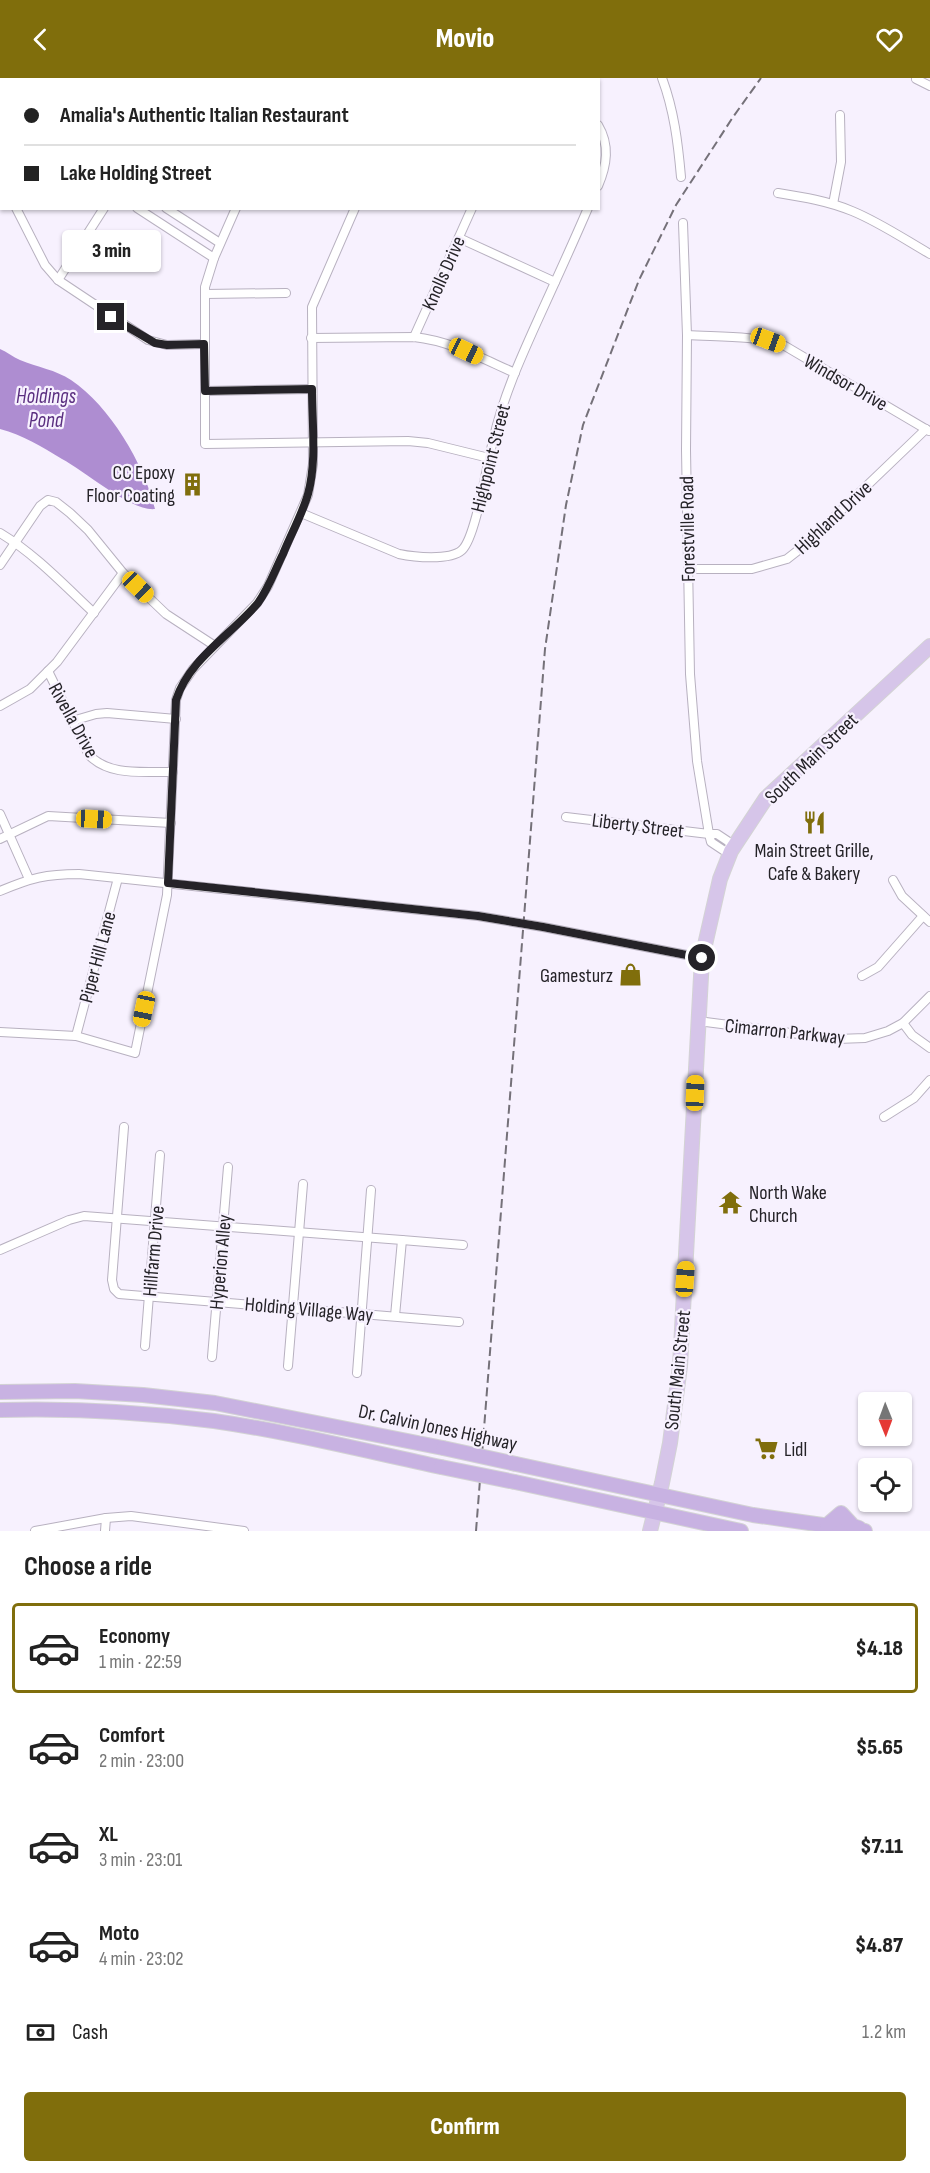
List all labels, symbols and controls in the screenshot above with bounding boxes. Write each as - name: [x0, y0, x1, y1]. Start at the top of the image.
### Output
- icon: back: [24, 23, 57, 56]
- text: Movio: [436, 23, 494, 55]
- icon: heart: [873, 23, 906, 56]
- text: Amalia's Authentic Italian Restaurant: [60, 102, 349, 129]
- text: Lake Holding Street: [60, 160, 212, 187]
- callout: 3 min: [62, 230, 160, 272]
- street label: Knolls Drive: [417, 233, 471, 314]
- text: 3 min: [92, 239, 131, 263]
- route end: [97, 303, 124, 330]
- car: [748, 325, 788, 355]
- car: [446, 335, 486, 367]
- street label: Windsor Drive: [799, 349, 892, 417]
- water label: Holdings Pond: [16, 384, 77, 433]
- street label: Highpoint Street: [466, 402, 516, 515]
- place label: CC Epoxy Floor Coating: [86, 461, 175, 508]
- building icon: CC Epoxy Floor Coating: [180, 471, 206, 497]
- street label: Forestville Road: [675, 476, 701, 582]
- street label: Highland Drive: [790, 476, 877, 560]
- car: [119, 568, 157, 606]
- street label: Rivella Drive: [43, 679, 103, 762]
- street label: South Main Street: [760, 708, 863, 809]
- street label: Liberty Street: [590, 808, 685, 844]
- car: [76, 809, 112, 829]
- restaurant icon: Main Street Grille, Cafe & Bakery: [801, 809, 827, 835]
- place label: Main Street Grille, Cafe & Bakery: [754, 839, 874, 886]
- street label: Piper Hill Lane: [74, 909, 122, 1006]
- route start: [688, 944, 715, 971]
- shop icon: Gamesturz: [618, 962, 644, 988]
- place label: Gamesturz: [540, 964, 613, 988]
- car: [131, 990, 157, 1028]
- street label: Cimarron Parkway: [724, 1014, 846, 1050]
- car: [685, 1075, 705, 1111]
- place label: North Wake Church: [749, 1181, 827, 1228]
- temple icon: North Wake Church: [718, 1190, 744, 1216]
- street label: Hillfarm Drive: [138, 1205, 170, 1298]
- street label: Hyperion Alley: [205, 1213, 237, 1311]
- car: [675, 1260, 695, 1298]
- street label: Holding Village Way: [244, 1292, 374, 1328]
- street label: South Main Street: [660, 1309, 696, 1431]
- north arrow: [858, 1392, 912, 1446]
- map controls: [858, 1392, 912, 1512]
- street label: Dr. Calvin Jones Highway: [356, 1399, 519, 1457]
- supermarket icon: Lidl: [753, 1436, 779, 1462]
- place label: Lidl: [784, 1438, 807, 1462]
- button: locate: [858, 1458, 912, 1512]
- text: Choose a ride: [24, 1551, 152, 1583]
- icon: car: [27, 1621, 81, 1675]
- text: Economy: [99, 1623, 170, 1650]
- text: $4.18: [856, 1635, 903, 1662]
- text: 1 min · 22:59: [99, 1650, 182, 1674]
- icon: car: [27, 1720, 81, 1774]
- text: Comfort: [99, 1722, 165, 1749]
- text: $5.65: [856, 1734, 903, 1761]
- text: 2 min · 23:00: [99, 1749, 184, 1773]
- icon: car: [27, 1819, 81, 1873]
- text: XL: [99, 1821, 118, 1848]
- text: $7.11: [860, 1833, 903, 1860]
- text: 3 min · 23:01: [99, 1848, 182, 1872]
- icon: car: [27, 1918, 81, 1972]
- text: Moto: [99, 1920, 139, 1947]
- text: $4.87: [855, 1932, 903, 1959]
- text: 4 min · 23:02: [99, 1947, 184, 1971]
- icon: cash: [24, 2016, 57, 2049]
- text: Cash: [72, 2019, 108, 2046]
- text: 1.2 km: [862, 2020, 906, 2044]
- button: Confirm: [24, 2092, 906, 2161]

